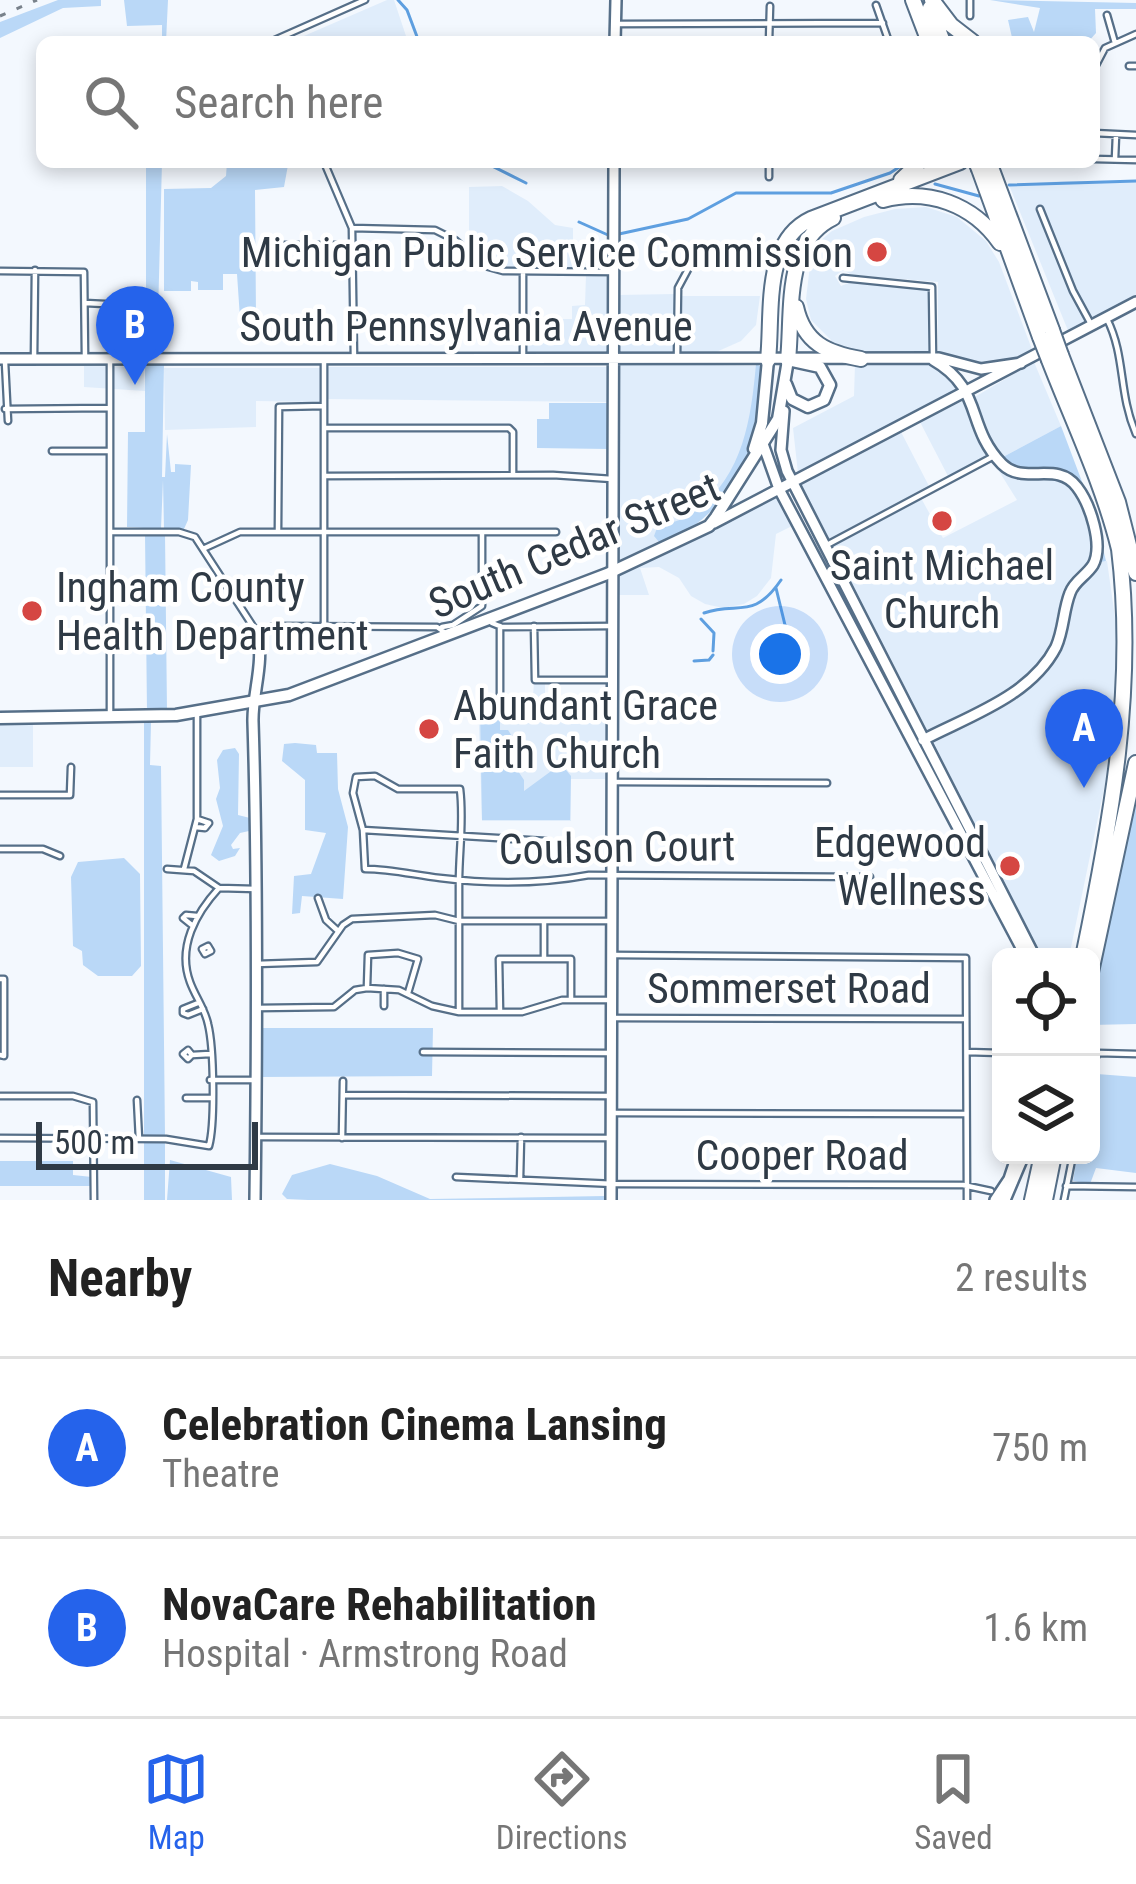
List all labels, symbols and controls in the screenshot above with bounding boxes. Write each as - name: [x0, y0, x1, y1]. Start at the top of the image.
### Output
- search box: [36, 36, 1100, 168]
- icon: search: [78, 69, 144, 135]
- text: Search here: [174, 76, 383, 129]
- place label: Michigan Public Service Commission: [241, 228, 853, 277]
- marker: Michigan Public Service Commission: [864, 239, 890, 265]
- pin: B: [96, 286, 174, 385]
- street label: South Pennsylvania Avenue: [239, 302, 693, 351]
- street label: South Cedar Street: [422, 462, 727, 629]
- marker: Saint Michael Church: [929, 508, 955, 534]
- place label: Saint Michael Church: [830, 541, 1054, 638]
- place label: Ingham County Health Department: [56, 563, 369, 660]
- marker: Ingham County Health Department: [19, 598, 45, 624]
- your location: [750, 624, 810, 684]
- place label: Abundant Grace Faith Church: [453, 681, 718, 778]
- pin: A: [1045, 689, 1123, 788]
- marker: Abundant Grace Faith Church: [416, 716, 442, 742]
- place label: Edgewood Wellness: [814, 818, 986, 915]
- street label: Coulson Court: [498, 821, 736, 874]
- marker: Edgewood Wellness: [997, 853, 1023, 879]
- map controls: [992, 948, 1100, 1164]
- button: locate: [992, 948, 1100, 1056]
- street label: Sommerset Road: [647, 964, 931, 1013]
- button: layers: [992, 1056, 1100, 1164]
- scale bar: [36, 1116, 258, 1169]
- text: 500 m: [54, 1123, 135, 1162]
- street label: Cooper Road: [695, 1131, 909, 1180]
- text: Nearby: [48, 1249, 192, 1308]
- text: 2 results: [955, 1255, 1088, 1301]
- text: Celebration Cinema Lansing: [162, 1398, 667, 1451]
- text: A: [75, 1425, 99, 1471]
- text: 750 m: [992, 1425, 1088, 1471]
- text: Theatre: [162, 1451, 279, 1497]
- text: NovaCare Rehabilitation: [162, 1578, 597, 1631]
- text: B: [76, 1605, 98, 1651]
- text: 1.6 km: [983, 1605, 1088, 1651]
- text: Hospital · Armstrong Road: [162, 1631, 568, 1677]
- tab: Map: [143, 1746, 209, 1857]
- tab: Directions: [496, 1746, 628, 1857]
- tab: Saved: [914, 1746, 993, 1857]

